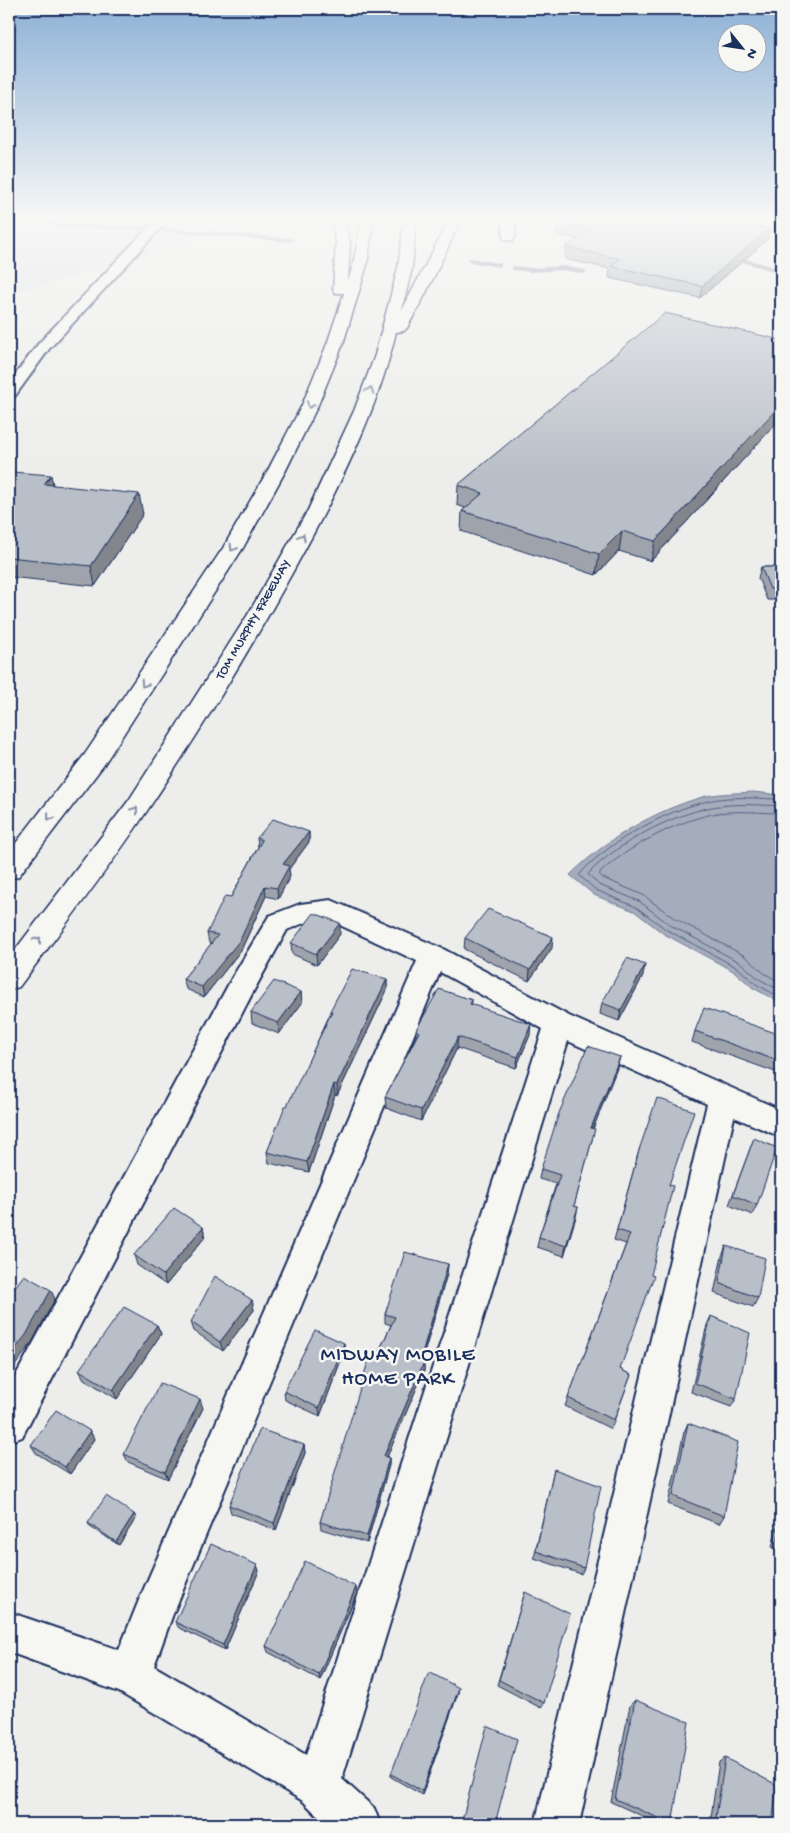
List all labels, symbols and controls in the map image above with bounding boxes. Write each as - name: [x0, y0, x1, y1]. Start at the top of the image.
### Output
- north arrow: [718, 22, 768, 72]
- text: N: [741, 45, 761, 61]
- one-way arrow: [364, 386, 374, 394]
- one-way arrow: [305, 400, 316, 409]
- one-way arrow: [296, 533, 306, 542]
- one-way arrow: [229, 543, 239, 552]
- street label: TOM MURPHY FREEWAY: [212, 557, 295, 684]
- one-way arrow: [141, 679, 151, 688]
- one-way arrow: [129, 806, 138, 816]
- one-way arrow: [48, 811, 56, 820]
- one-way arrow: [33, 937, 41, 946]
- district label: MIDWAY MOBILE HOME PARK: [320, 1344, 476, 1393]

